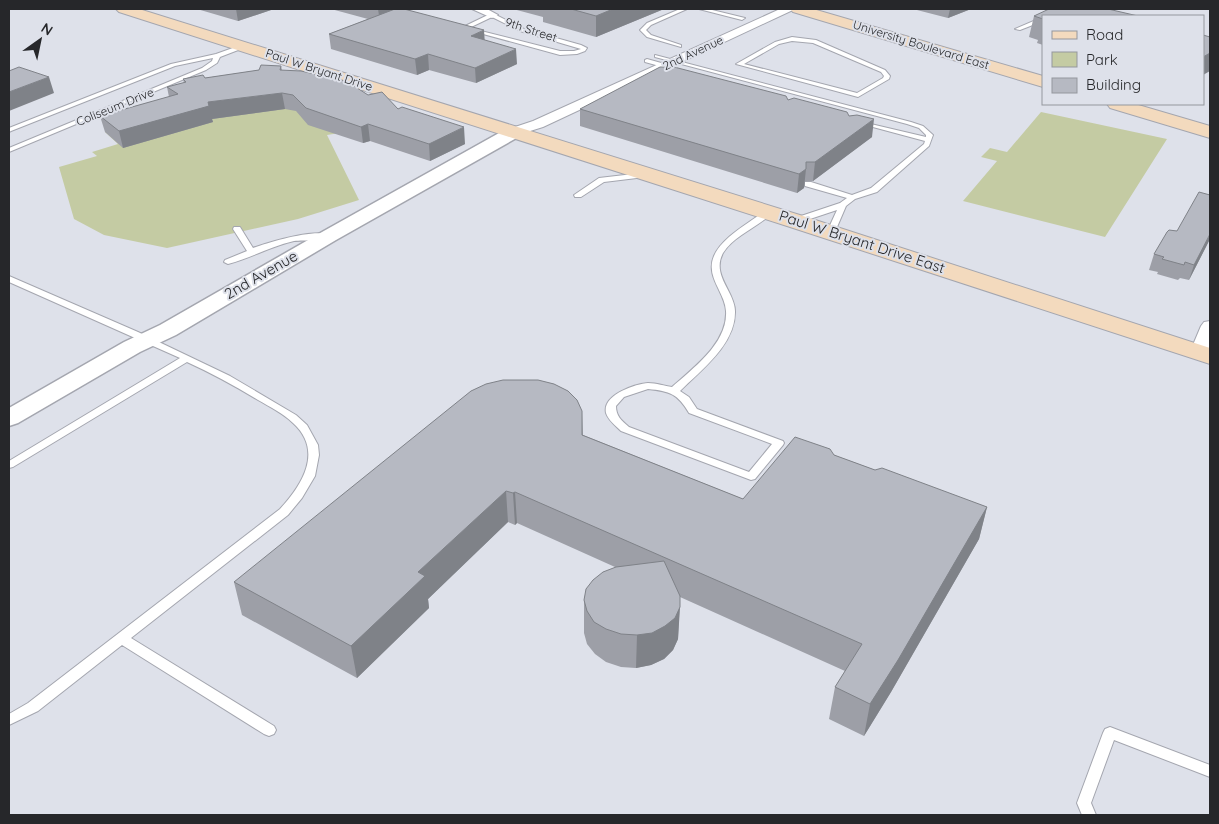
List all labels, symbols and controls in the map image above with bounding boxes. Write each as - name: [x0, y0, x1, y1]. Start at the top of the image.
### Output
- street label: 9th Street: [503, 14, 559, 45]
- north arrow: [15, 15, 65, 65]
- legend: [1042, 15, 1204, 105]
- street label: University Boulevard East: [851, 17, 991, 72]
- text: N: [38, 19, 56, 39]
- text: Road: [1086, 25, 1123, 44]
- street label: 2nd Avenue: [660, 32, 726, 73]
- street label: Paul W Bryant Drive: [264, 45, 375, 94]
- text: Park: [1086, 50, 1118, 69]
- text: Building: [1086, 75, 1141, 94]
- street label: Coliseum Drive: [74, 84, 156, 129]
- street label: Paul W Bryant Drive East: [777, 206, 948, 277]
- street label: 2nd Avenue: [221, 246, 301, 303]

